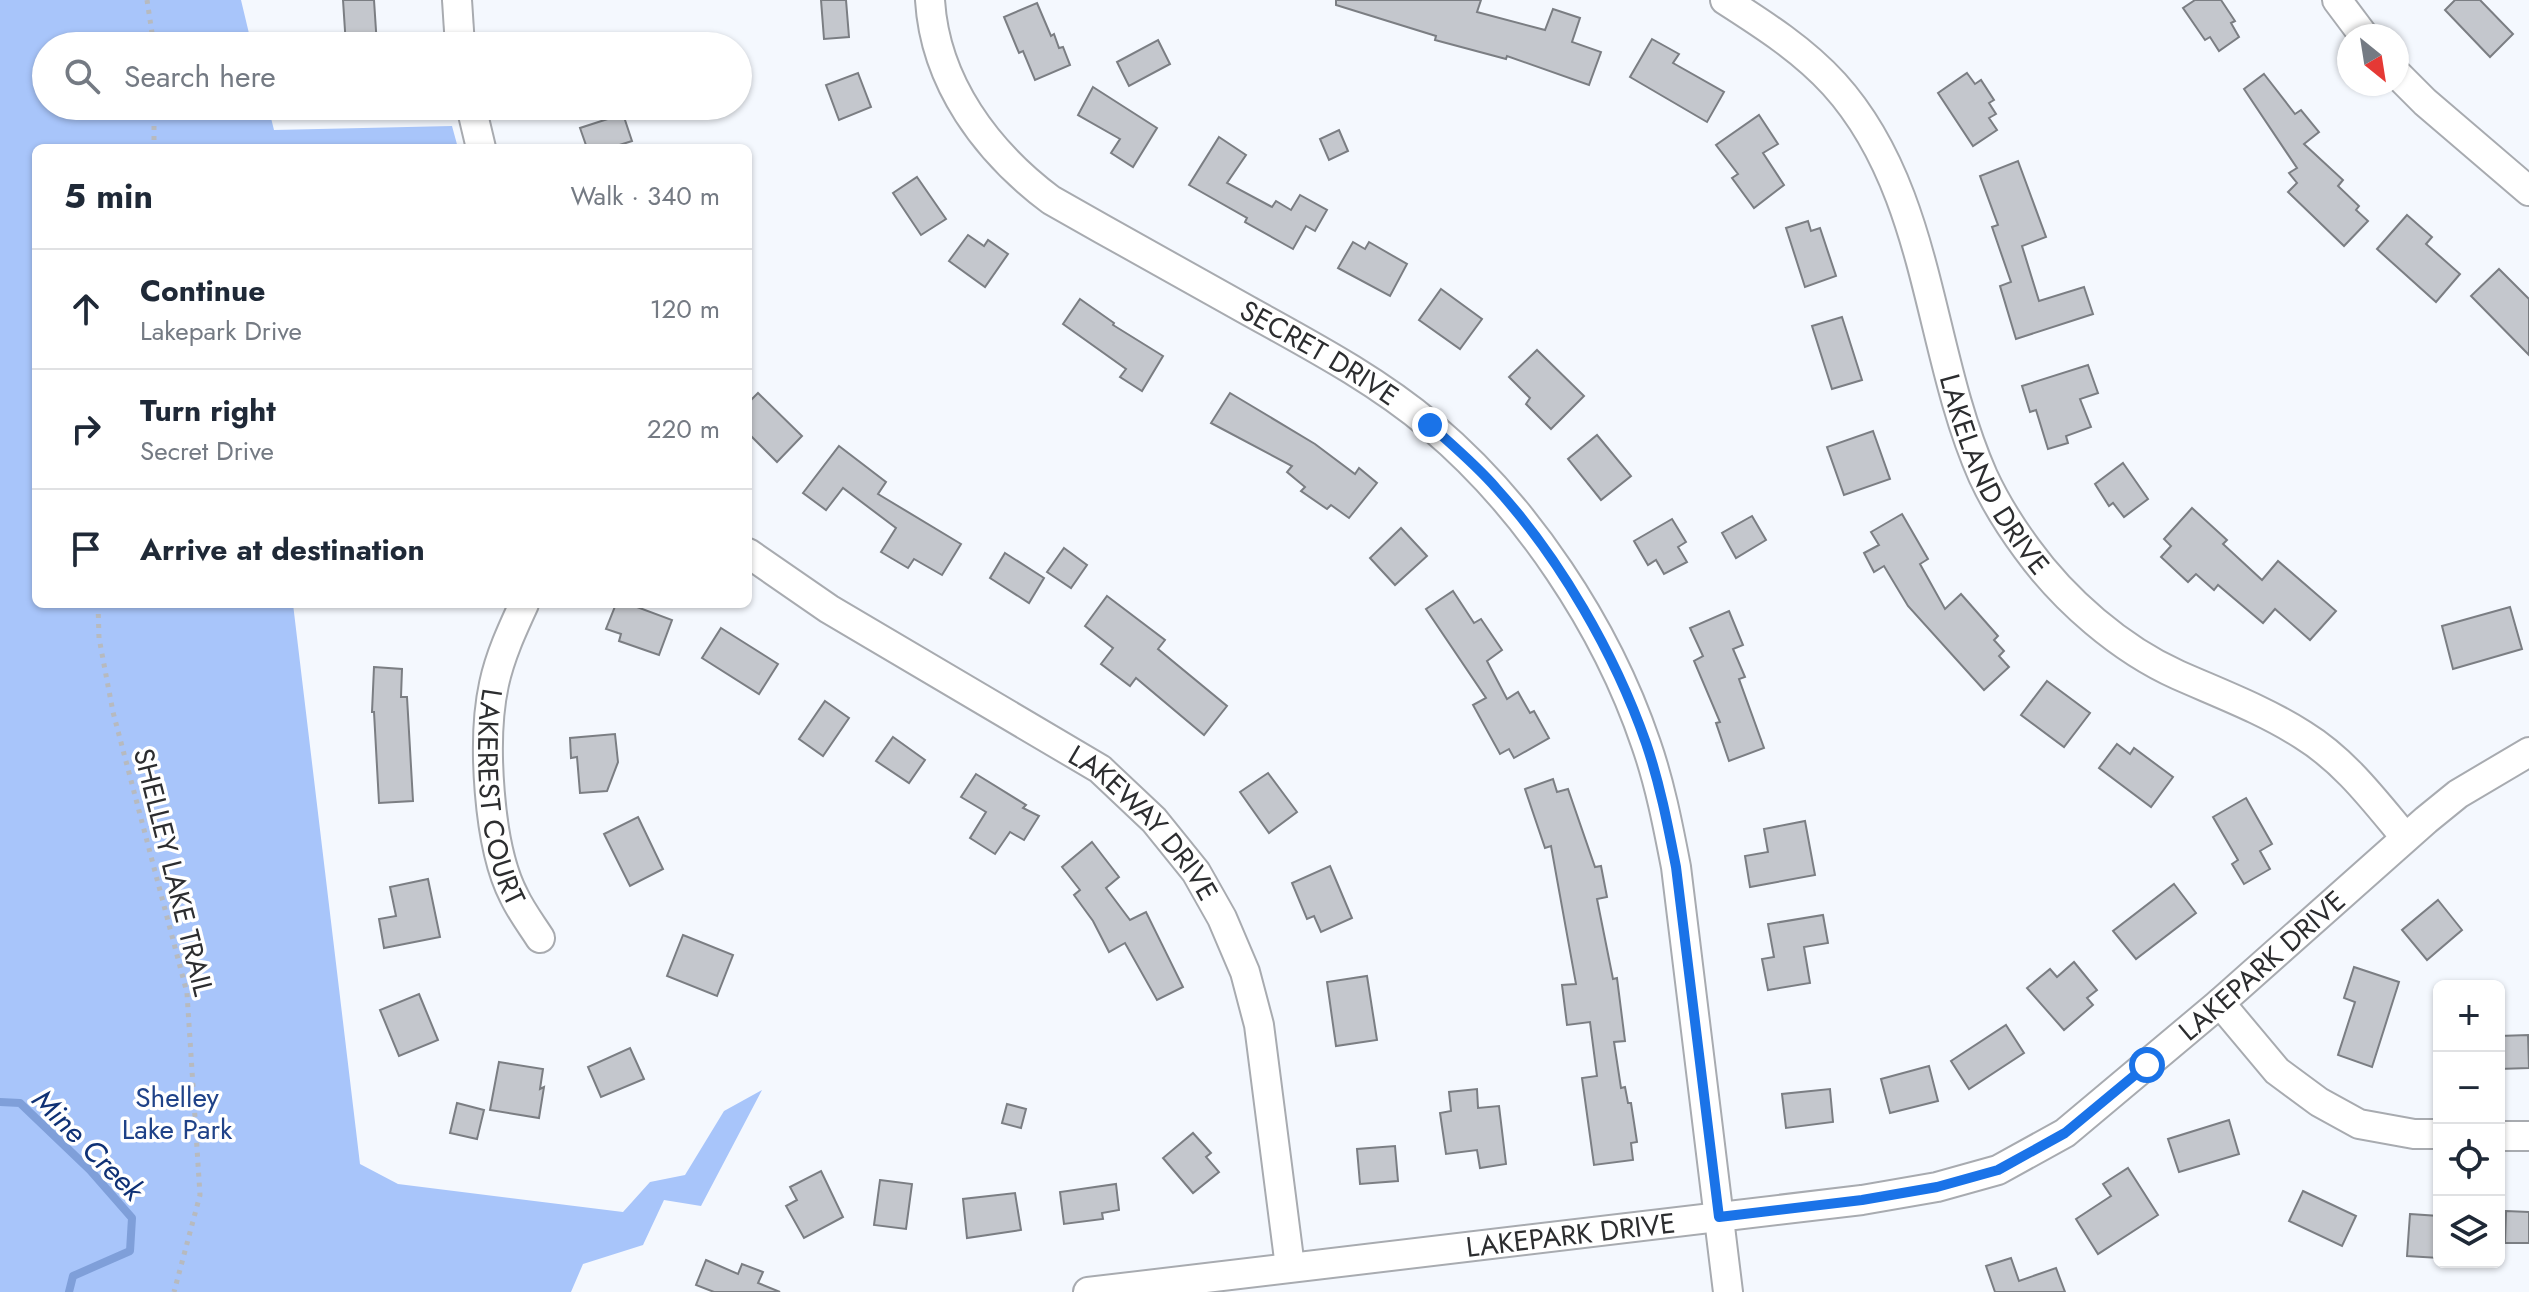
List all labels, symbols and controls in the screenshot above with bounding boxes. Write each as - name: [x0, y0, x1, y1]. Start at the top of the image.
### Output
- north arrow: [2337, 24, 2409, 96]
- search box: [32, 32, 752, 120]
- icon: search: [60, 54, 104, 98]
- text: Search here: [124, 55, 276, 98]
- text: 5 min: [64, 172, 153, 221]
- text: Walk · 340 m: [570, 177, 720, 215]
- text: Continue: [140, 269, 266, 312]
- icon: ahead: [64, 287, 108, 331]
- text: 120 m: [650, 290, 720, 328]
- street label: SECRET DRIVE: [1232, 290, 1407, 416]
- text: Lakepark Drive: [140, 312, 302, 350]
- street label: LAKELAND DRIVE: [1929, 369, 2059, 584]
- text: Turn right: [140, 389, 276, 432]
- icon: right: [64, 407, 108, 451]
- route end: [1412, 407, 1448, 443]
- text: 220 m: [647, 410, 720, 448]
- text: Secret Drive: [140, 432, 274, 470]
- icon: arrive: [64, 527, 108, 571]
- text: Arrive at destination: [140, 528, 425, 571]
- street label: LAKEREST COURT: [467, 686, 535, 912]
- street label: LAKEWAY DRIVE: [1061, 735, 1228, 908]
- street label: SHELLEY LAKE TRAIL: [123, 744, 224, 1001]
- street label: LAKEPARK DRIVE: [2170, 881, 2355, 1051]
- map controls: [2433, 980, 2505, 1268]
- button: +: [2433, 980, 2505, 1052]
- route start: [2129, 1047, 2165, 1083]
- button: −: [2433, 1052, 2505, 1124]
- park label: Shelley Lake Park: [122, 1077, 233, 1150]
- water label: Mine Creek: [23, 1079, 155, 1211]
- button: locate: [2433, 1124, 2505, 1196]
- button: layers: [2433, 1196, 2505, 1268]
- street label: LAKEPARK DRIVE: [1464, 1202, 1678, 1268]

